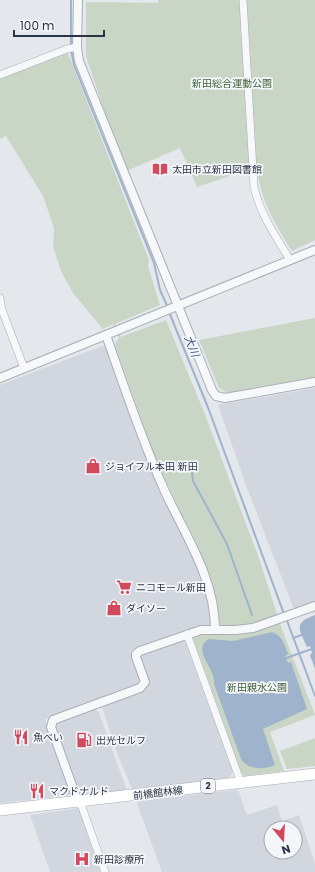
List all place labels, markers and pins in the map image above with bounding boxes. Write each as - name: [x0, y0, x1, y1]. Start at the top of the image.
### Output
- library icon: 太田市立新田図書館: [151, 160, 169, 178]
- place label: 太田市立新田図書館: [172, 162, 262, 177]
- shop icon: ジョイフル本田 新田: [84, 457, 102, 475]
- place label: ジョイフル本田 新田: [105, 459, 198, 474]
- supermarket icon: ニコモール新田: [115, 578, 133, 596]
- place label: ニコモール新田: [136, 580, 206, 595]
- shop icon: ダイソー: [105, 599, 123, 617]
- place label: ダイソー: [126, 601, 166, 616]
- restaurant icon: 魚べい: [12, 728, 30, 746]
- place label: 魚べい: [33, 730, 63, 745]
- fuel station icon: 出光セルフ: [75, 731, 93, 749]
- place label: 出光セルフ: [96, 733, 146, 748]
- restaurant icon: マクドナルド: [28, 782, 46, 800]
- place label: マクドナルド: [49, 784, 109, 799]
- hospital icon: 新田診療所: [73, 850, 91, 868]
- place label: 新田診療所: [94, 852, 144, 867]

